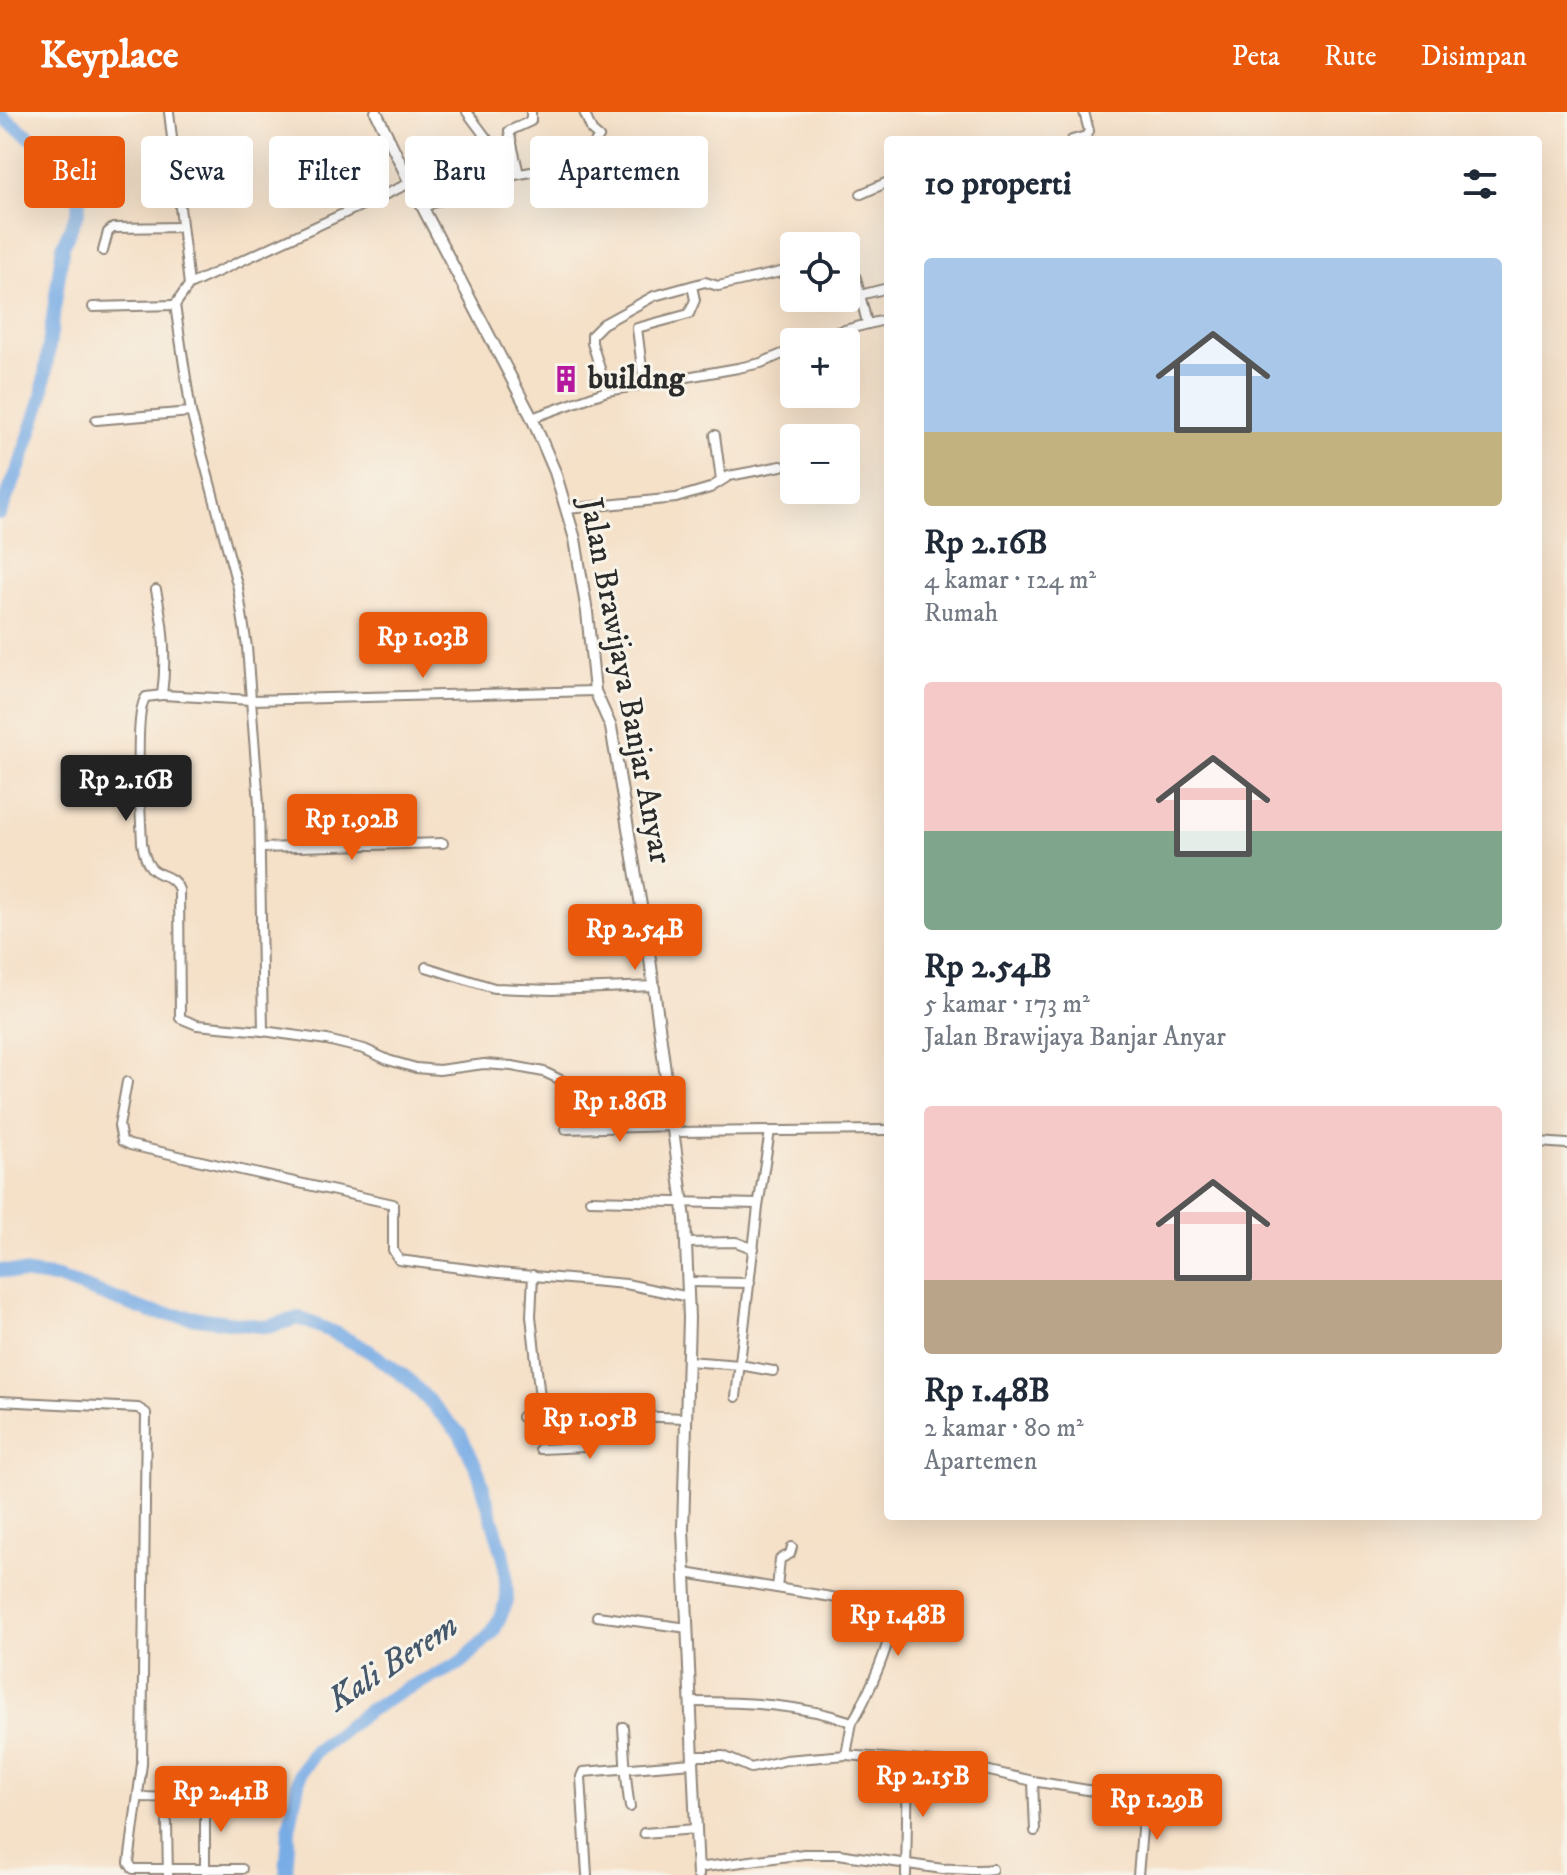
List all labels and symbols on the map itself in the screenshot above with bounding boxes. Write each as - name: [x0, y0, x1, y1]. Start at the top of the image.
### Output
- place label: buildng: [587, 359, 686, 399]
- building icon: buildng: [551, 364, 581, 394]
- street label: Jalan Brawijaya Banjar Anyar: [569, 492, 680, 867]
- pin: Rp 1.03B: [340, 612, 506, 680]
- pin: Rp 2.16B: [43, 755, 209, 823]
- pin: Rp 1.92B: [269, 794, 435, 862]
- pin: Rp 2.54B: [552, 904, 718, 972]
- pin: Rp 1.86B: [537, 1076, 703, 1144]
- pin: Rp 1.05B: [507, 1393, 673, 1461]
- pin: Rp 1.48B: [815, 1590, 981, 1658]
- water label: Kali Berem: [319, 1605, 466, 1721]
- pin: Rp 2.15B: [840, 1751, 1006, 1819]
- pin: Rp 2.41B: [138, 1766, 304, 1834]
- pin: Rp 1.29B: [1074, 1774, 1240, 1842]

